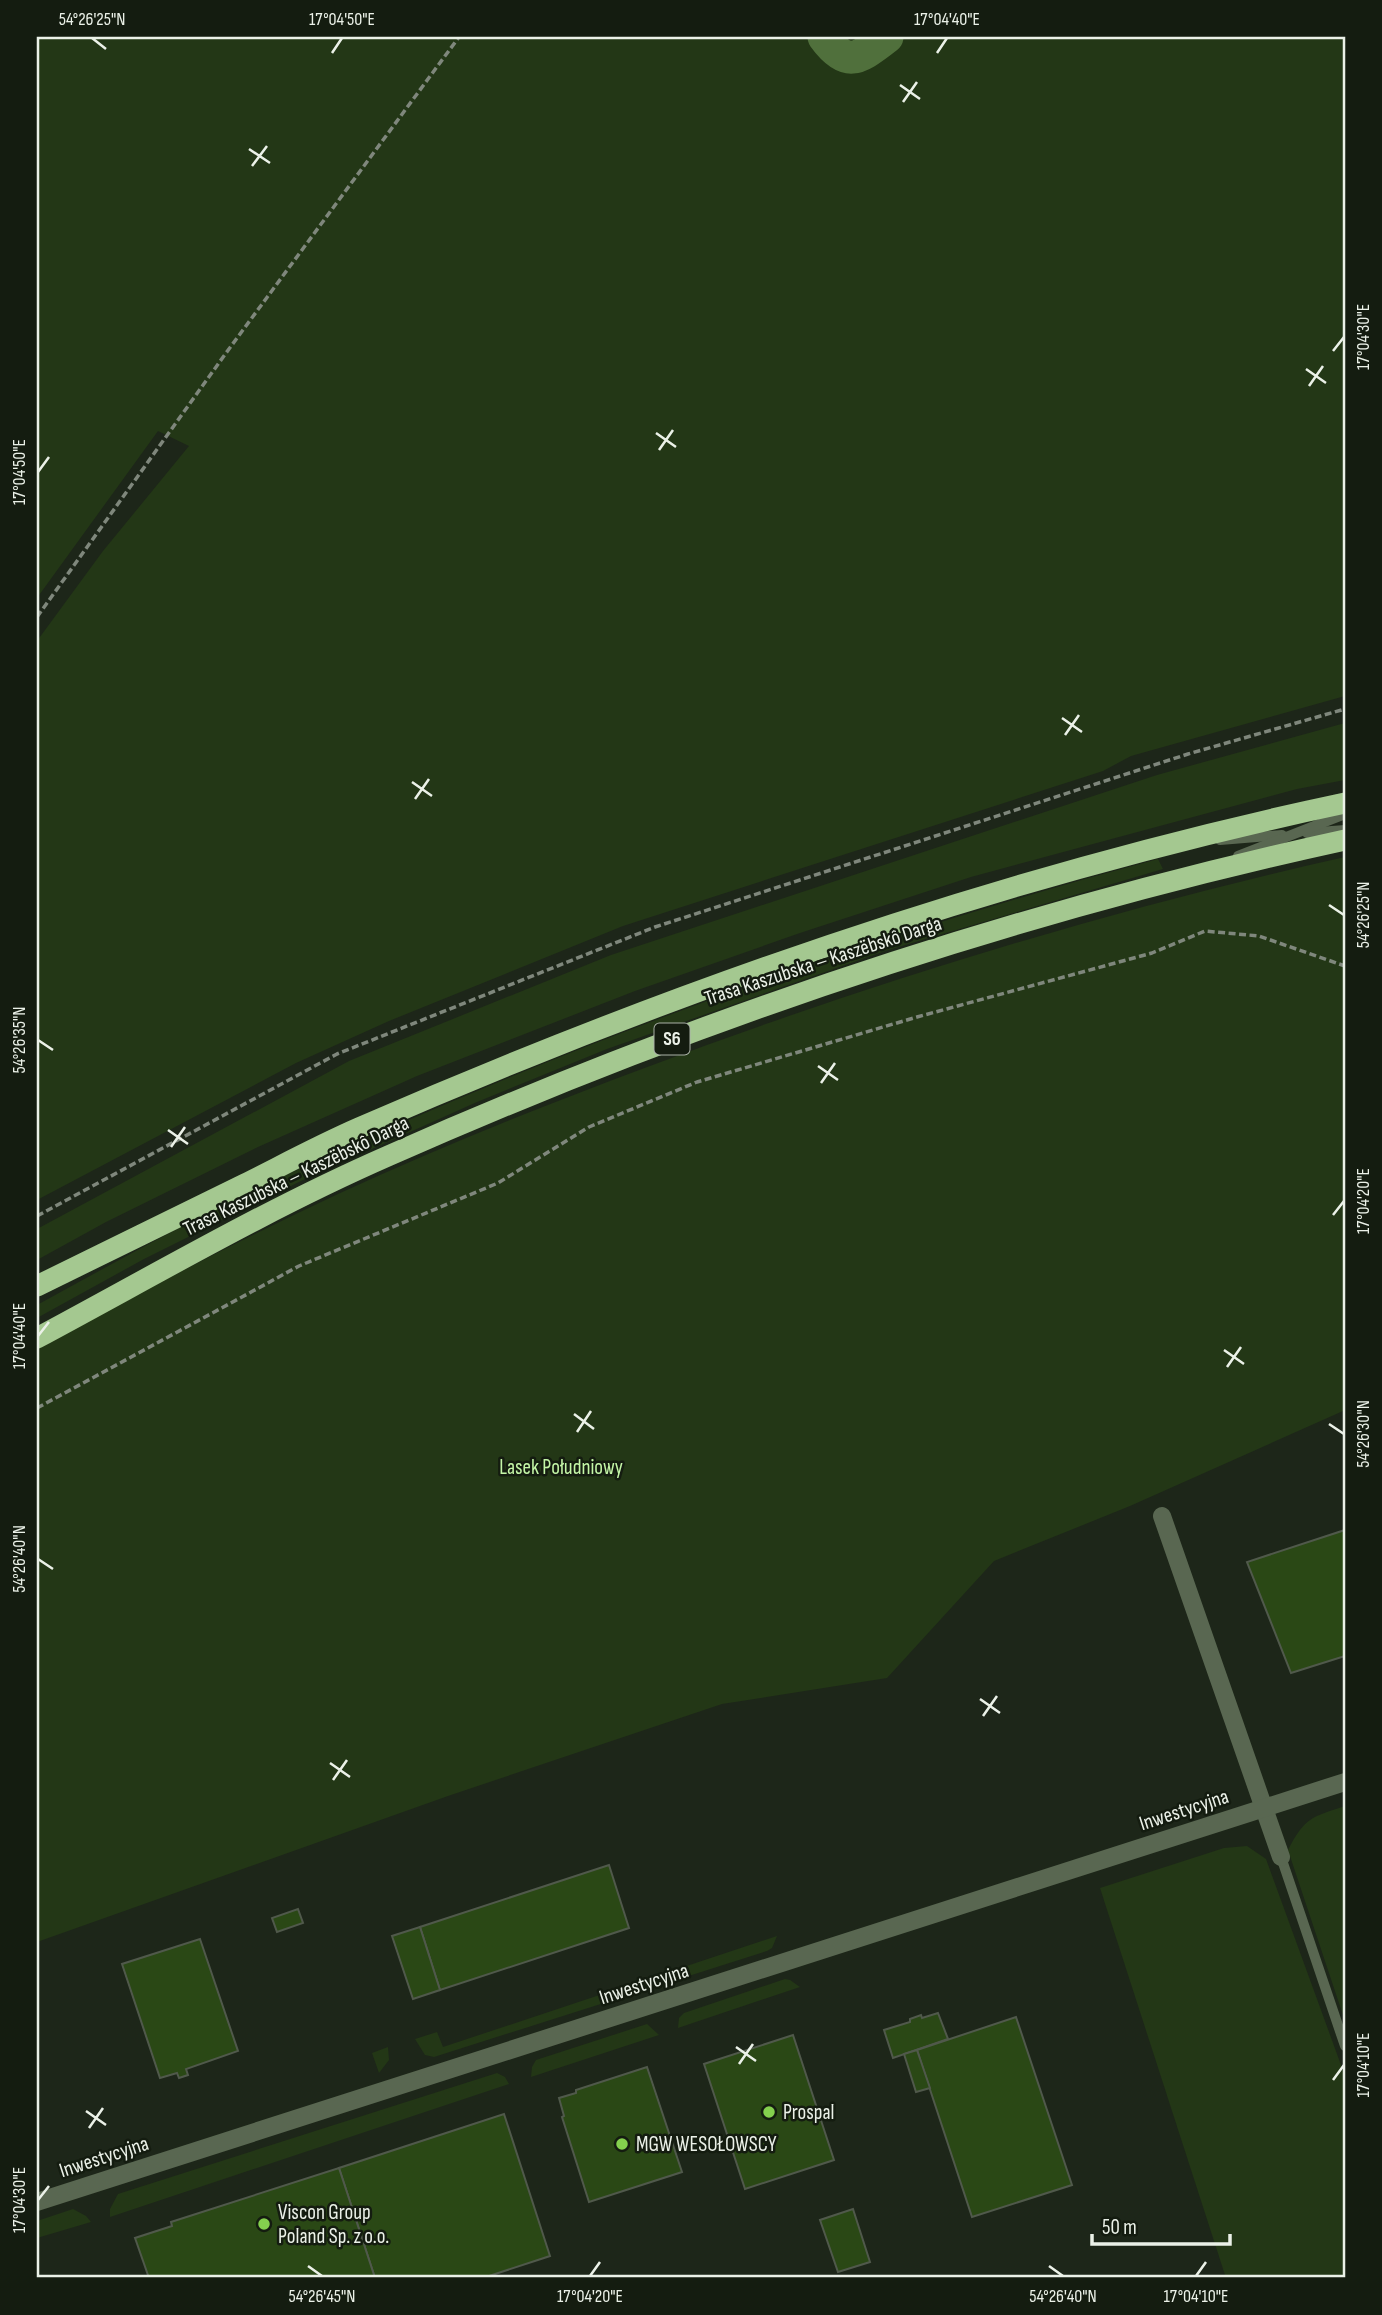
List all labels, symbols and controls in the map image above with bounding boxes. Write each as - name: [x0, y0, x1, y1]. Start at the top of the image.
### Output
- text: 54°26'25"N: [59, 9, 125, 30]
- text: 17°04'50"E: [309, 9, 375, 30]
- text: 17°04'40"E: [914, 9, 980, 30]
- text: 17°04'30"E: [1353, 304, 1374, 370]
- text: 17°04'50"E: [9, 439, 30, 505]
- text: 54°26'25"N: [1353, 882, 1374, 948]
- street label: Trasa Kaszubska – Kaszëbskô Darga: [701, 911, 945, 1011]
- text: 54°26'35"N: [9, 1007, 30, 1073]
- road number: S6: [654, 1023, 690, 1054]
- street label: Trasa Kaszubska – Kaszëbskô Darga: [179, 1110, 413, 1242]
- text: 17°04'20"E: [1353, 1168, 1374, 1234]
- text: 17°04'40"E: [9, 1303, 30, 1369]
- text: 54°26'30"N: [1353, 1400, 1374, 1468]
- park label: Lasek Południowy: [499, 1455, 623, 1480]
- text: 54°26'40"N: [9, 1525, 30, 1593]
- street label: Inwestycyjna: [1136, 1784, 1232, 1836]
- street label: Inwestycyjna: [596, 1958, 692, 2010]
- text: 17°04'10"E: [1353, 2033, 1374, 2097]
- place label: Prospal: [783, 2100, 834, 2125]
- marker: Prospal: [761, 2104, 777, 2120]
- street label: Inwestycyjna: [56, 2131, 152, 2183]
- place label: MGW WESOŁOWSCY: [636, 2132, 777, 2157]
- marker: MGW WESOŁOWSCY: [614, 2136, 630, 2152]
- text: 17°04'30"E: [9, 2167, 30, 2233]
- place label: Viscon Group Poland Sp. z o.o.: [278, 2200, 389, 2249]
- scale bar: [1092, 2203, 1230, 2247]
- text: 50 m: [1102, 2215, 1137, 2240]
- marker: Viscon Group Poland Sp. z o.o.: [256, 2216, 272, 2232]
- text: 54°26'45"N: [289, 2286, 355, 2307]
- text: 17°04'20"E: [557, 2286, 623, 2307]
- text: 54°26'40"N: [1029, 2286, 1097, 2307]
- text: 17°04'10"E: [1164, 2286, 1228, 2307]

